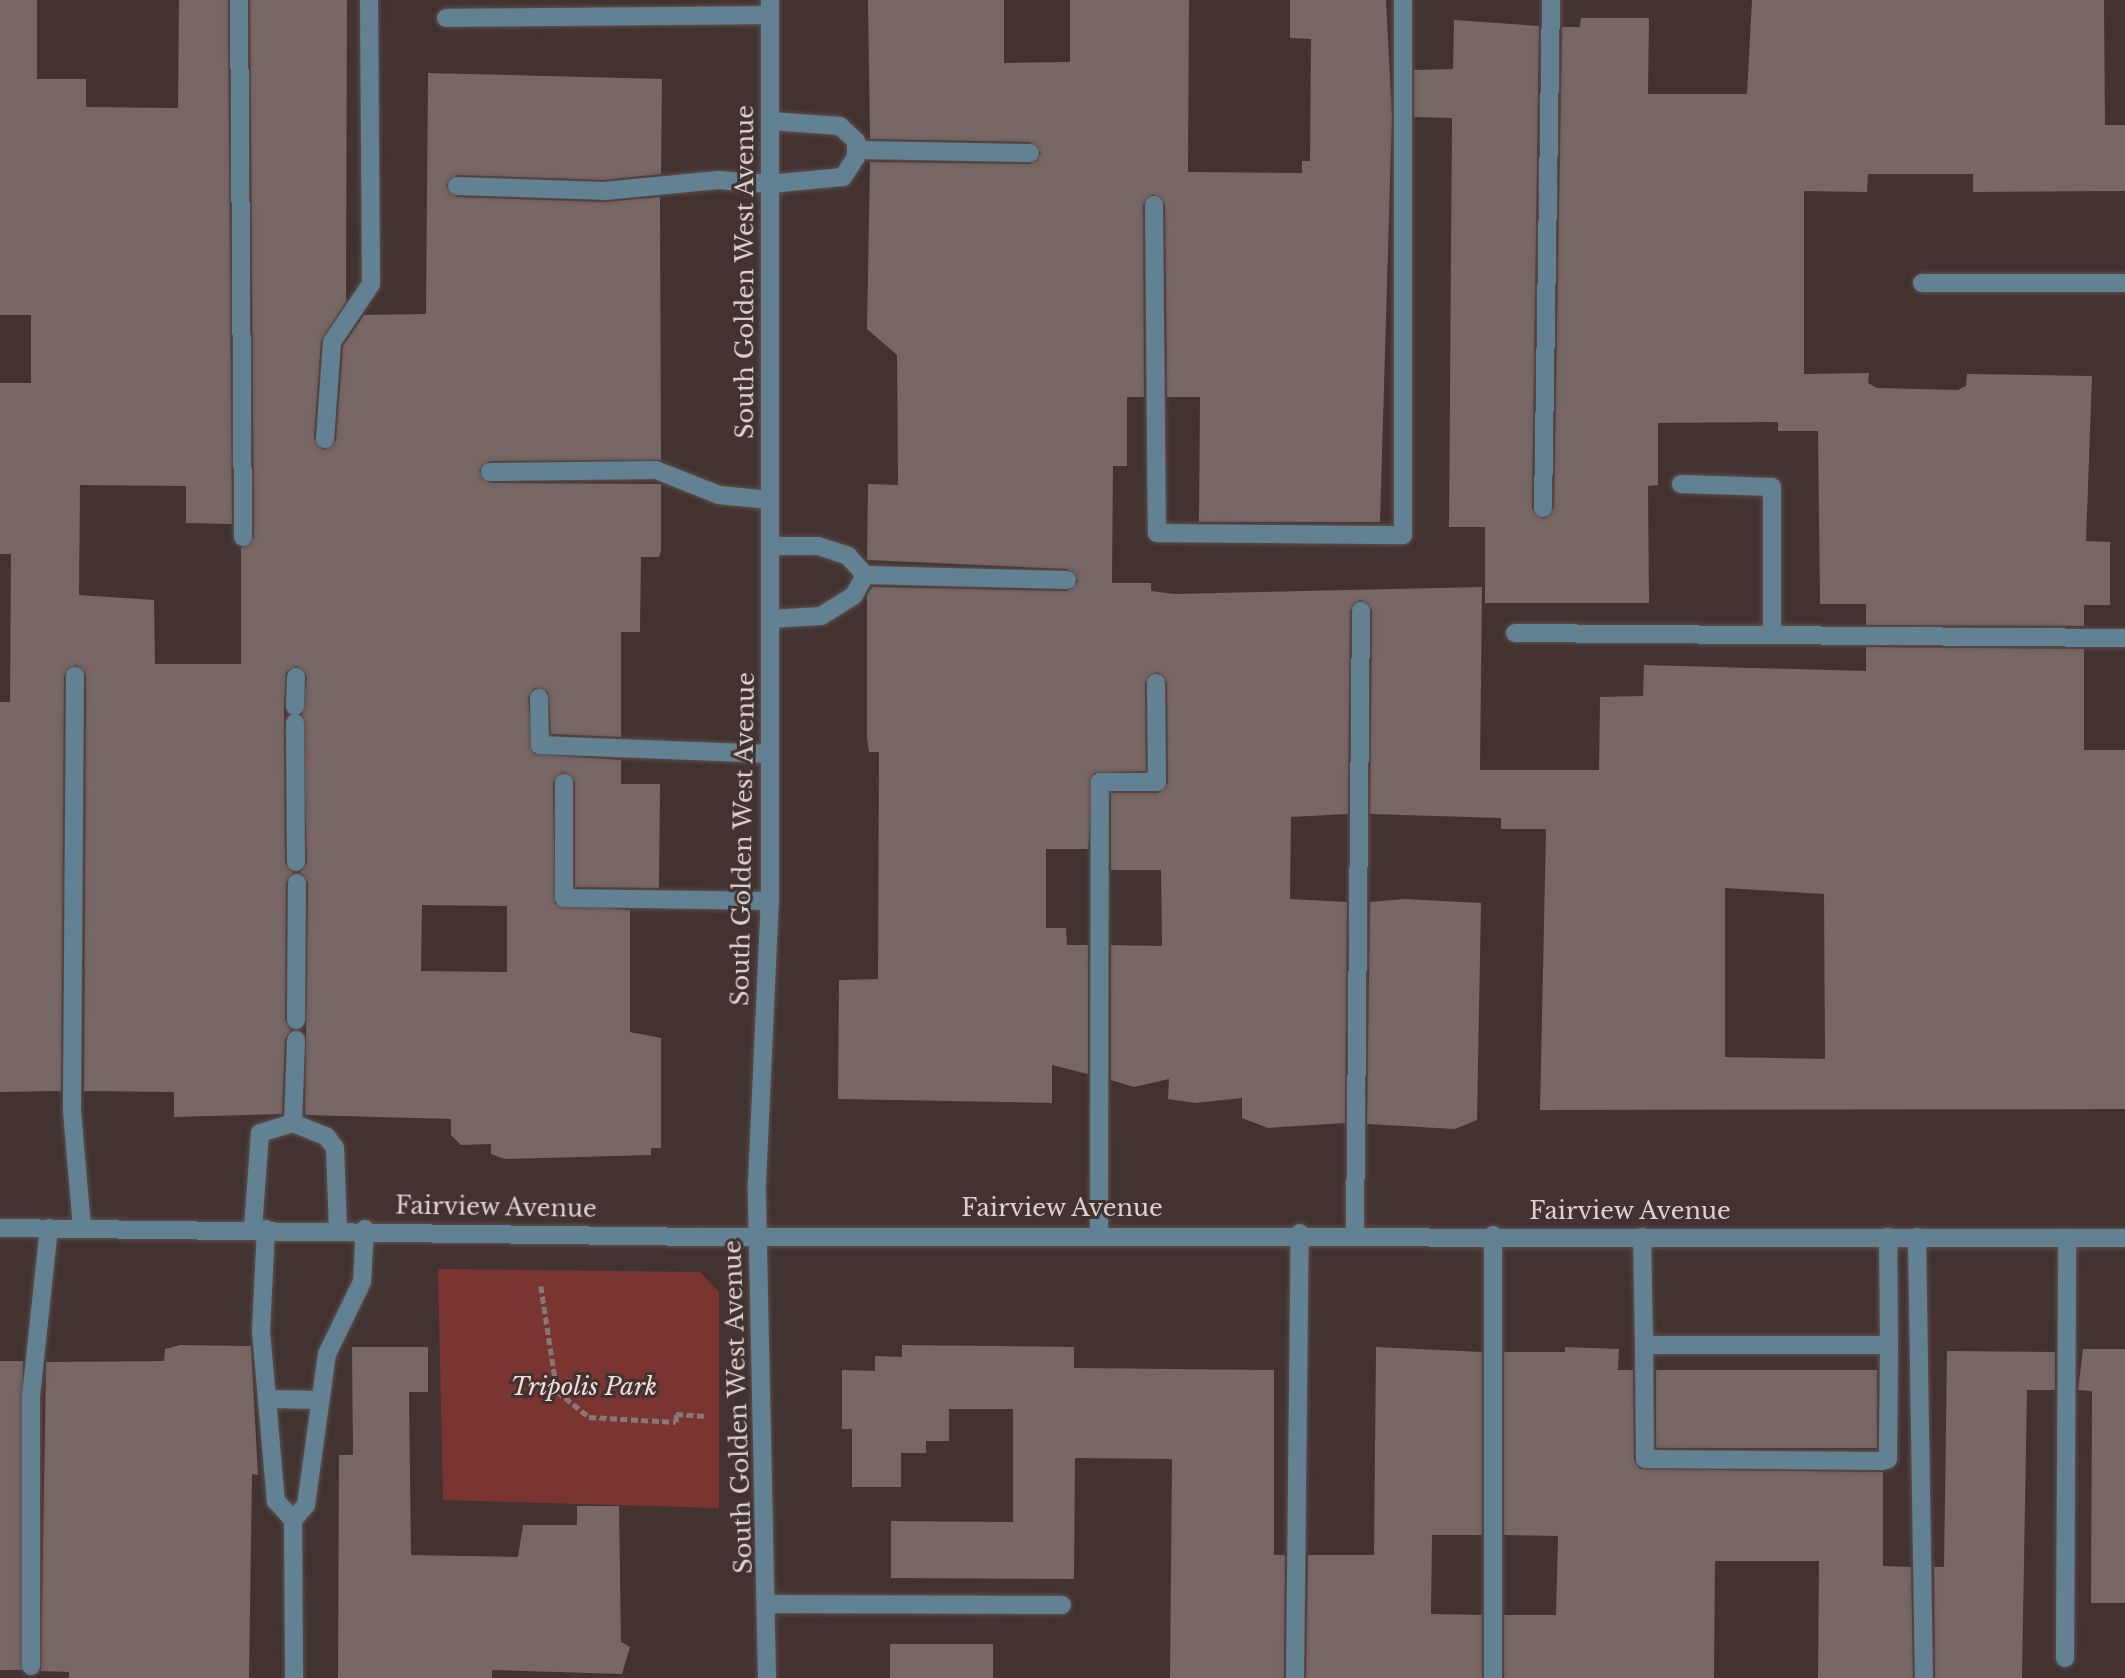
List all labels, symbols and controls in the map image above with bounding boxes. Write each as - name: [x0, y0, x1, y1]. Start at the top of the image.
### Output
- street label: South Golden West Avenue: [731, 104, 759, 440]
- street label: South Golden West Avenue: [726, 671, 760, 1007]
- street label: Fairview Avenue: [394, 1191, 598, 1223]
- street label: Fairview Avenue: [960, 1194, 1164, 1222]
- street label: Fairview Avenue: [1528, 1197, 1732, 1225]
- street label: South Golden West Avenue: [718, 1239, 758, 1575]
- park label: Tripolis Park: [511, 1373, 657, 1401]

